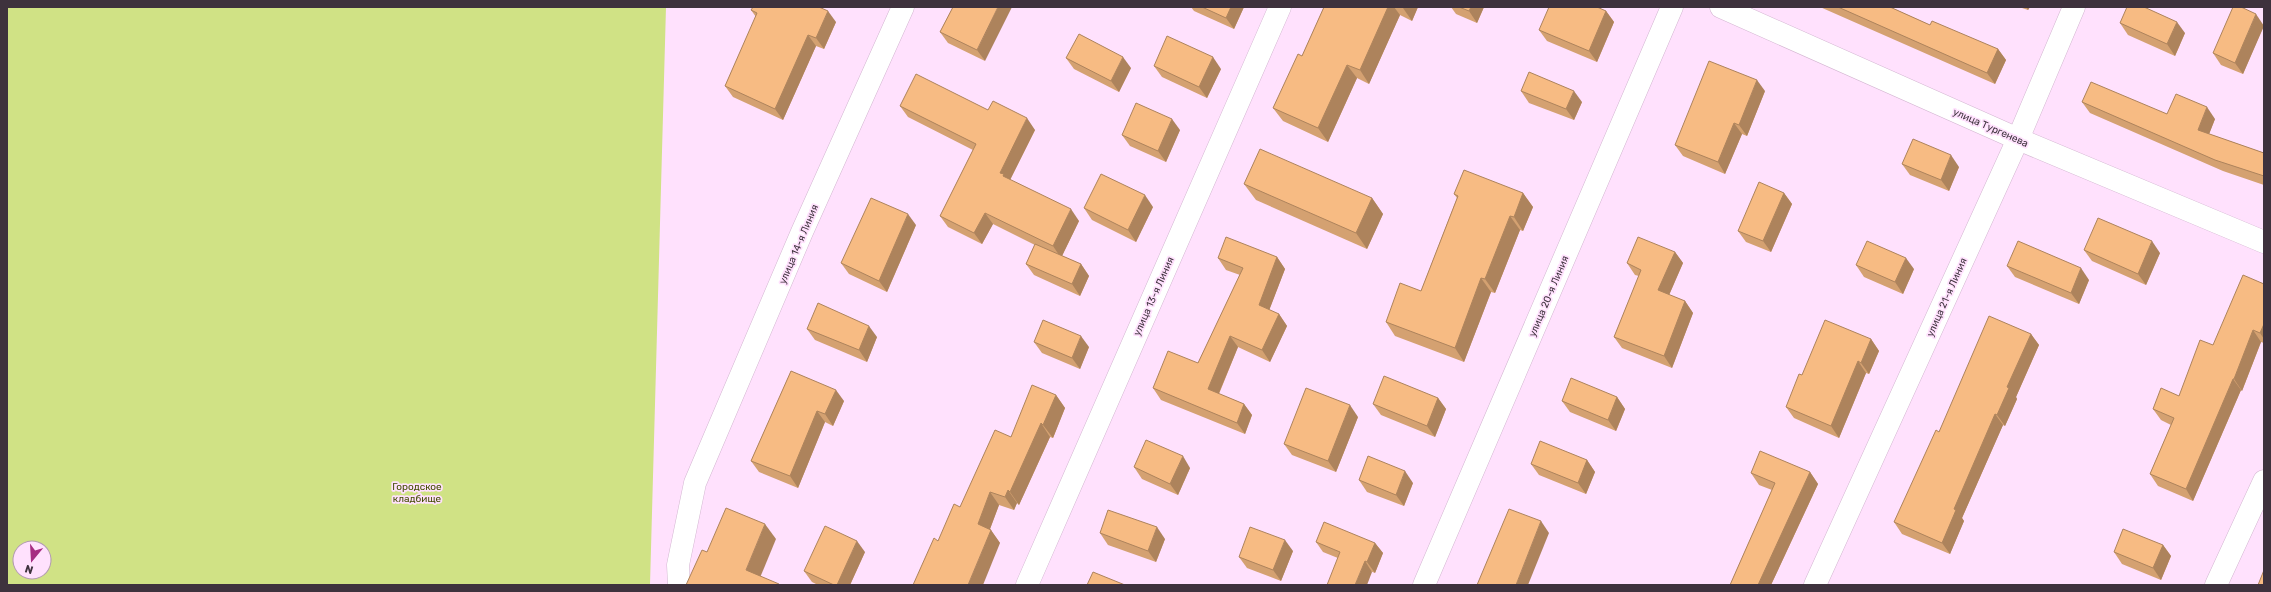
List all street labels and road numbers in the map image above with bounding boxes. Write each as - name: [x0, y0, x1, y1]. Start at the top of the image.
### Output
- street label: улица Тургенева: [1951, 106, 2030, 150]
- street label: улица 14-я Линия: [777, 203, 821, 286]
- street label: улица 20-я Линия: [1526, 254, 1571, 339]
- street label: улица 13-я Линия: [1131, 255, 1177, 338]
- street label: улица 21-я Линия: [1924, 256, 1970, 339]

